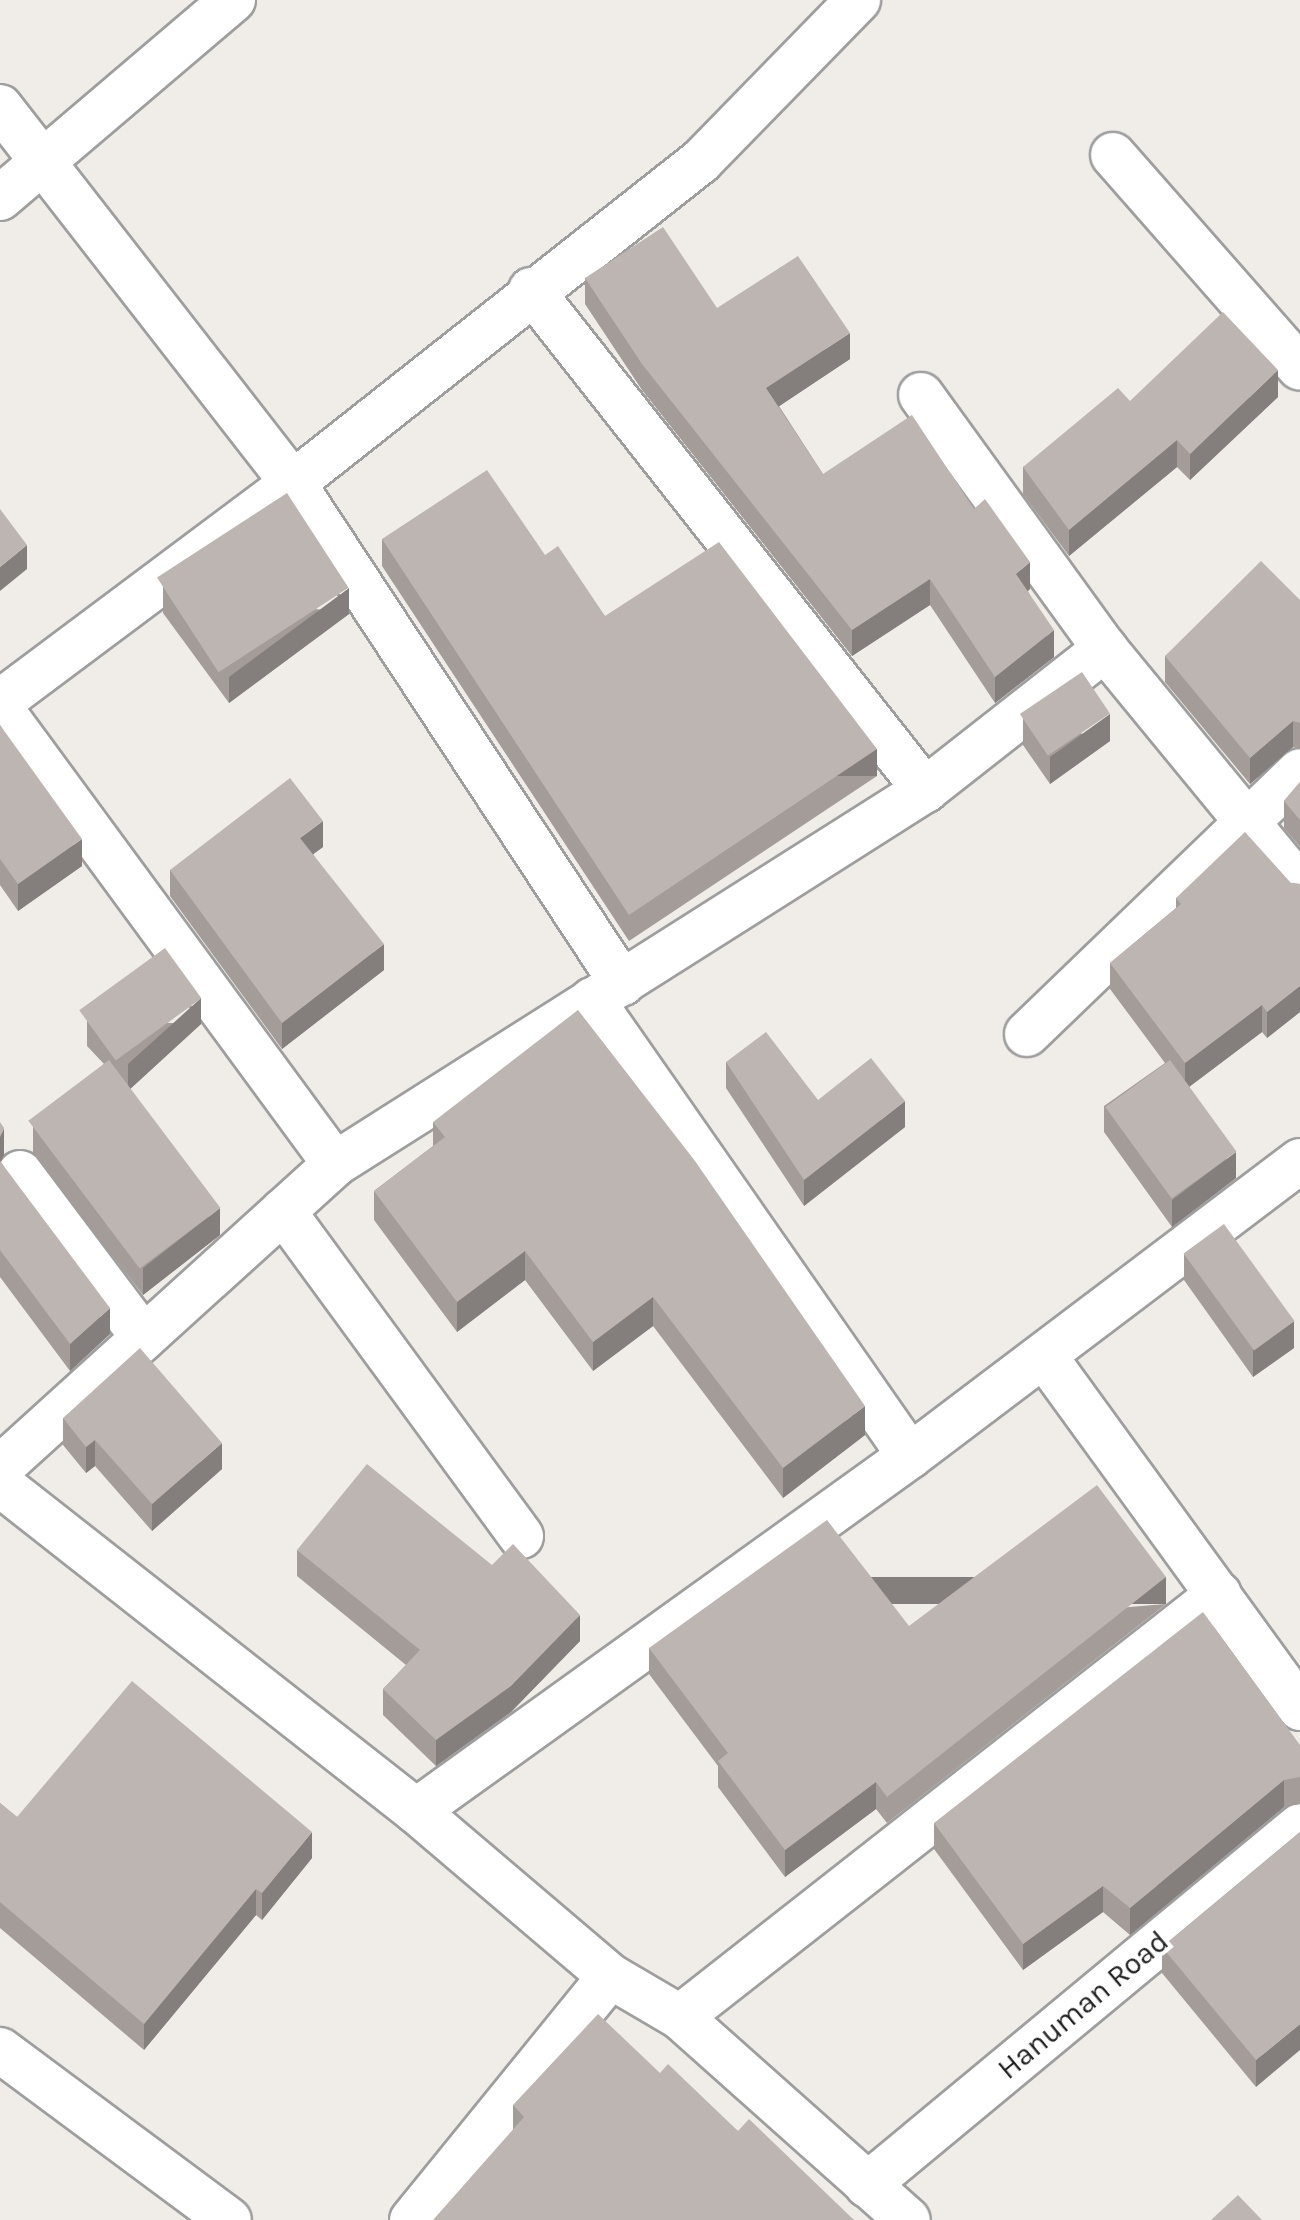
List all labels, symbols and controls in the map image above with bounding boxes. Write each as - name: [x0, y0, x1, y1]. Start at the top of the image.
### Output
- street label: Hanuman Road: [990, 1923, 1176, 2087]

